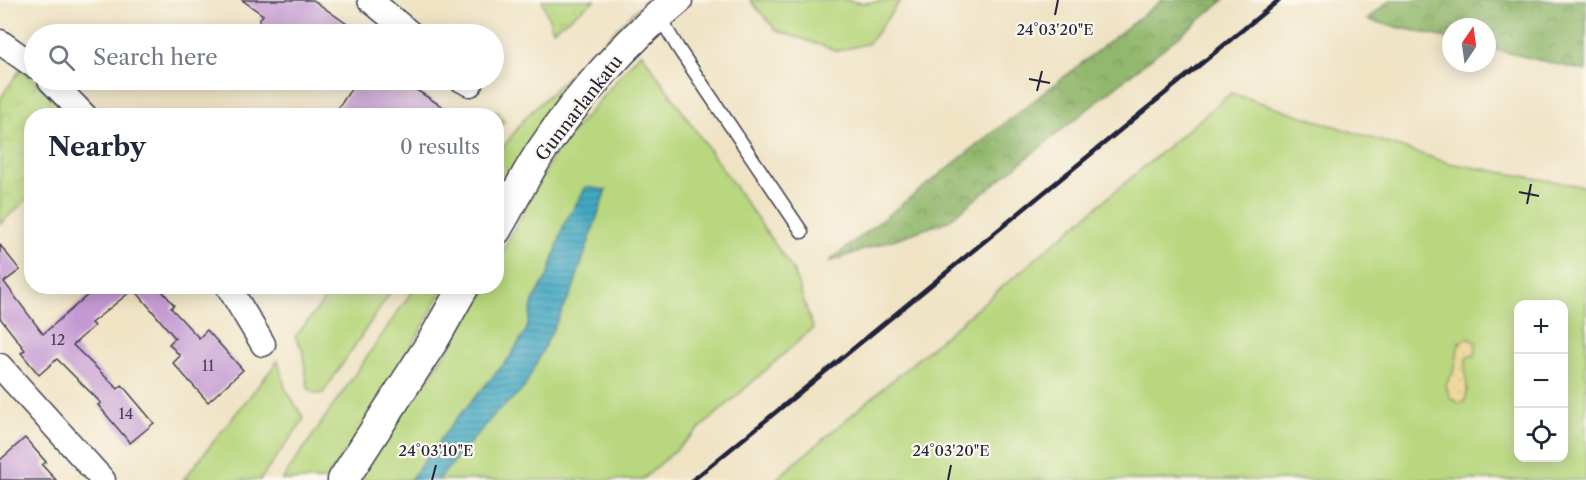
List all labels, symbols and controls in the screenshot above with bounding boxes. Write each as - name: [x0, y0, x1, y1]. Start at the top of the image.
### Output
- north arrow: [1442, 18, 1496, 72]
- text: 24°03'20"E: [1016, 20, 1094, 39]
- search box: [24, 24, 504, 90]
- icon: search: [45, 41, 78, 74]
- text: Search here: [93, 44, 218, 71]
- street label: Gunnarlankatu: [531, 51, 627, 165]
- text: Nearby: [48, 131, 146, 163]
- text: 0 results: [400, 135, 480, 159]
- map controls: [1514, 300, 1568, 462]
- button: +: [1514, 300, 1568, 354]
- house number: 12: [51, 330, 65, 349]
- button: −: [1514, 354, 1568, 408]
- house number: 11: [202, 356, 215, 375]
- house number: 14: [119, 404, 133, 423]
- button: locate: [1514, 408, 1568, 462]
- text: 24°03'10"E: [399, 441, 473, 460]
- text: 24°03'20"E: [912, 441, 990, 460]

